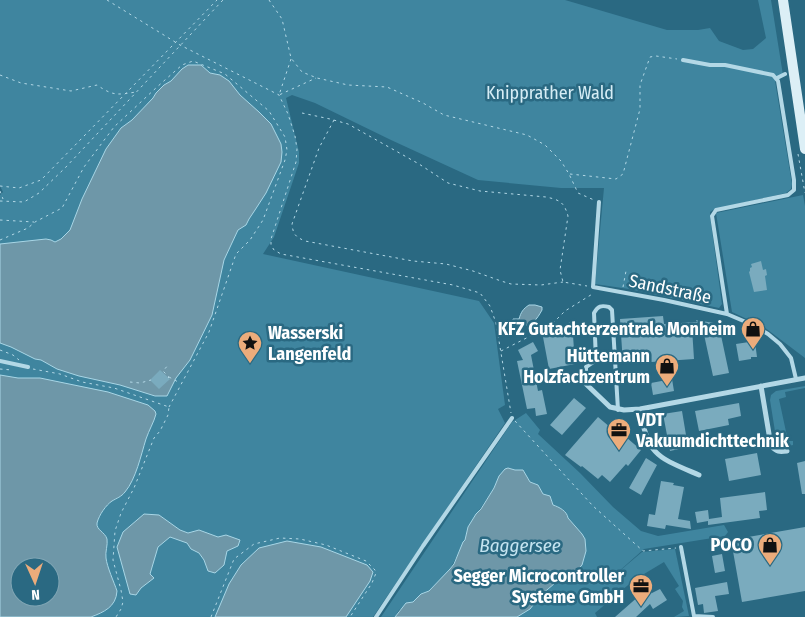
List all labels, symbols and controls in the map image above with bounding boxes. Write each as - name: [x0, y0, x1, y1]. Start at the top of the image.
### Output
- park label: Knipprather Wald: [486, 82, 614, 104]
- street label: Sandstraße: [627, 270, 713, 308]
- shop icon: KFZ Gutachterzentrale Monheim: [740, 316, 766, 350]
- place label: KFZ Gutachterzentrale Monheim: [498, 318, 736, 340]
- place label: Wasserski Langenfeld: [268, 322, 351, 365]
- place icon: Wasserski Langenfeld: [237, 330, 263, 364]
- place label: Hüttemann Holzfachzentrum: [523, 345, 650, 388]
- shop icon: Hüttemann Holzfachzentrum: [654, 353, 680, 387]
- place label: VDT Vakuumdichttechnik: [635, 409, 790, 452]
- office icon: VDT Vakuumdichttechnik: [606, 417, 632, 451]
- shop icon: POCO: [757, 532, 783, 566]
- water label: Baggersee: [479, 534, 561, 557]
- place label: POCO: [710, 534, 752, 556]
- north arrow: [10, 557, 60, 607]
- place label: Segger Microcontroller Systeme GmbH: [453, 565, 624, 608]
- office icon: Segger Microcontroller Systeme GmbH: [628, 573, 654, 607]
- text: N: [31, 586, 40, 603]

